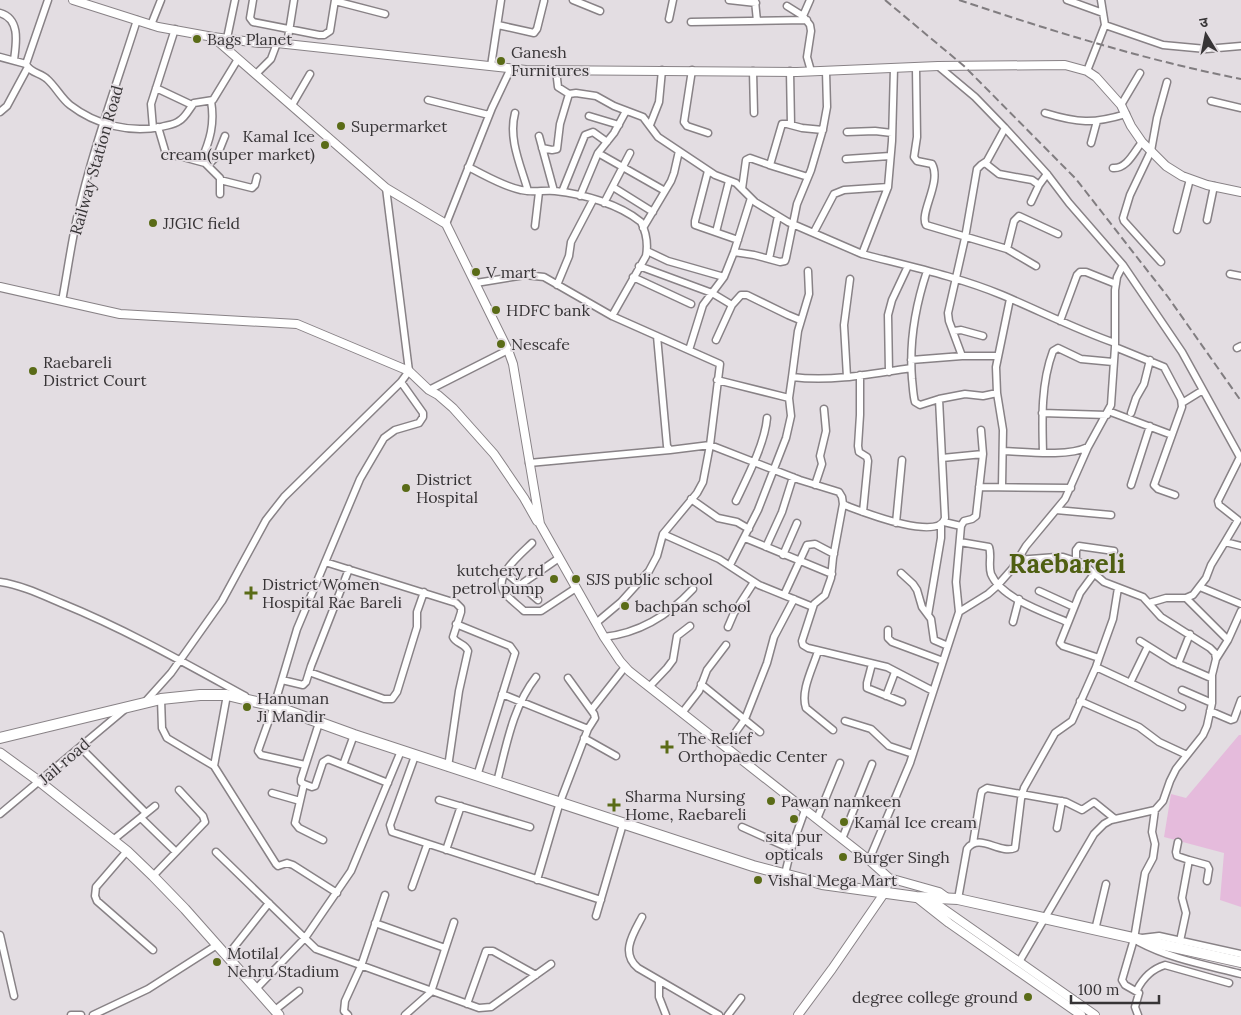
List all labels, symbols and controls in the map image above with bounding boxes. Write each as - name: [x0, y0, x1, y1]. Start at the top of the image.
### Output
- north arrow: [1181, 10, 1231, 60]
- text: उ: [1198, 12, 1210, 32]
- place label: Bags Planet: [207, 29, 293, 49]
- marker: Bags Planet: [191, 33, 203, 45]
- place label: Ganesh Furnitures: [511, 42, 589, 80]
- marker: Ganesh Furnitures: [495, 55, 507, 67]
- street label: Railway Station Road: [65, 82, 127, 237]
- place label: Supermarket: [351, 116, 448, 136]
- marker: Supermarket: [335, 120, 347, 132]
- place label: Kamal Ice cream(super market): [160, 126, 315, 165]
- marker: Kamal Ice cream(super market): [319, 139, 331, 151]
- place label: JJGIC field: [162, 213, 241, 233]
- marker: JJGIC field: [147, 217, 159, 229]
- place label: V mart: [485, 262, 537, 282]
- marker: V mart: [470, 266, 482, 278]
- place label: HDFC bank: [506, 300, 591, 320]
- marker: HDFC bank: [490, 304, 502, 316]
- place label: Nescafe: [511, 334, 570, 354]
- marker: Nescafe: [495, 338, 507, 350]
- place label: Raebareli District Court: [43, 352, 147, 390]
- marker: Raebareli District Court: [27, 365, 39, 377]
- place label: District Hospital: [416, 469, 478, 507]
- marker: District Hospital: [400, 482, 412, 494]
- district label: Raebareli: [1009, 547, 1125, 580]
- place label: kutchery rd petrol pump: [452, 560, 544, 598]
- place label: SJS public school: [586, 569, 713, 589]
- marker: kutchery rd petrol pump: [548, 573, 560, 585]
- marker: SJS public school: [570, 573, 582, 585]
- place label: District Women Hospital Rae Bareli: [262, 574, 402, 612]
- marker: District Women Hospital Rae Bareli: [244, 586, 258, 600]
- place label: bachpan school: [635, 596, 751, 616]
- marker: bachpan school: [619, 600, 631, 612]
- place label: Hanuman Ji Mandir: [256, 688, 329, 726]
- marker: Hanuman Ji Mandir: [241, 701, 253, 713]
- place label: The Relief Orthopaedic Center: [678, 728, 827, 766]
- street label: Jail road: [34, 733, 94, 789]
- marker: The Relief Orthopaedic Center: [660, 740, 674, 754]
- place label: Sharma Nursing Home, Raebareli: [625, 786, 747, 824]
- place label: Pawan namkeen: [781, 791, 901, 811]
- marker: Pawan namkeen: [765, 795, 777, 807]
- marker: Sharma Nursing Home, Raebareli: [607, 798, 621, 812]
- place label: Kamal Ice cream: [854, 812, 977, 832]
- marker: sita pur opticals: [788, 813, 800, 825]
- marker: Kamal Ice cream: [838, 816, 850, 828]
- place label: sita pur opticals: [765, 826, 823, 864]
- place label: Burger Singh: [853, 847, 950, 867]
- marker: Burger Singh: [837, 851, 849, 863]
- place label: Vishal Mega Mart: [767, 870, 898, 890]
- marker: Vishal Mega Mart: [752, 874, 764, 886]
- place label: Motilal Nehru Stadium: [227, 943, 339, 981]
- marker: Motilal Nehru Stadium: [211, 956, 223, 968]
- scale bar: [1071, 972, 1158, 1004]
- text: 100 m: [1078, 980, 1119, 999]
- place label: degree college ground: [852, 987, 1018, 1007]
- marker: degree college ground: [1022, 991, 1034, 1003]

